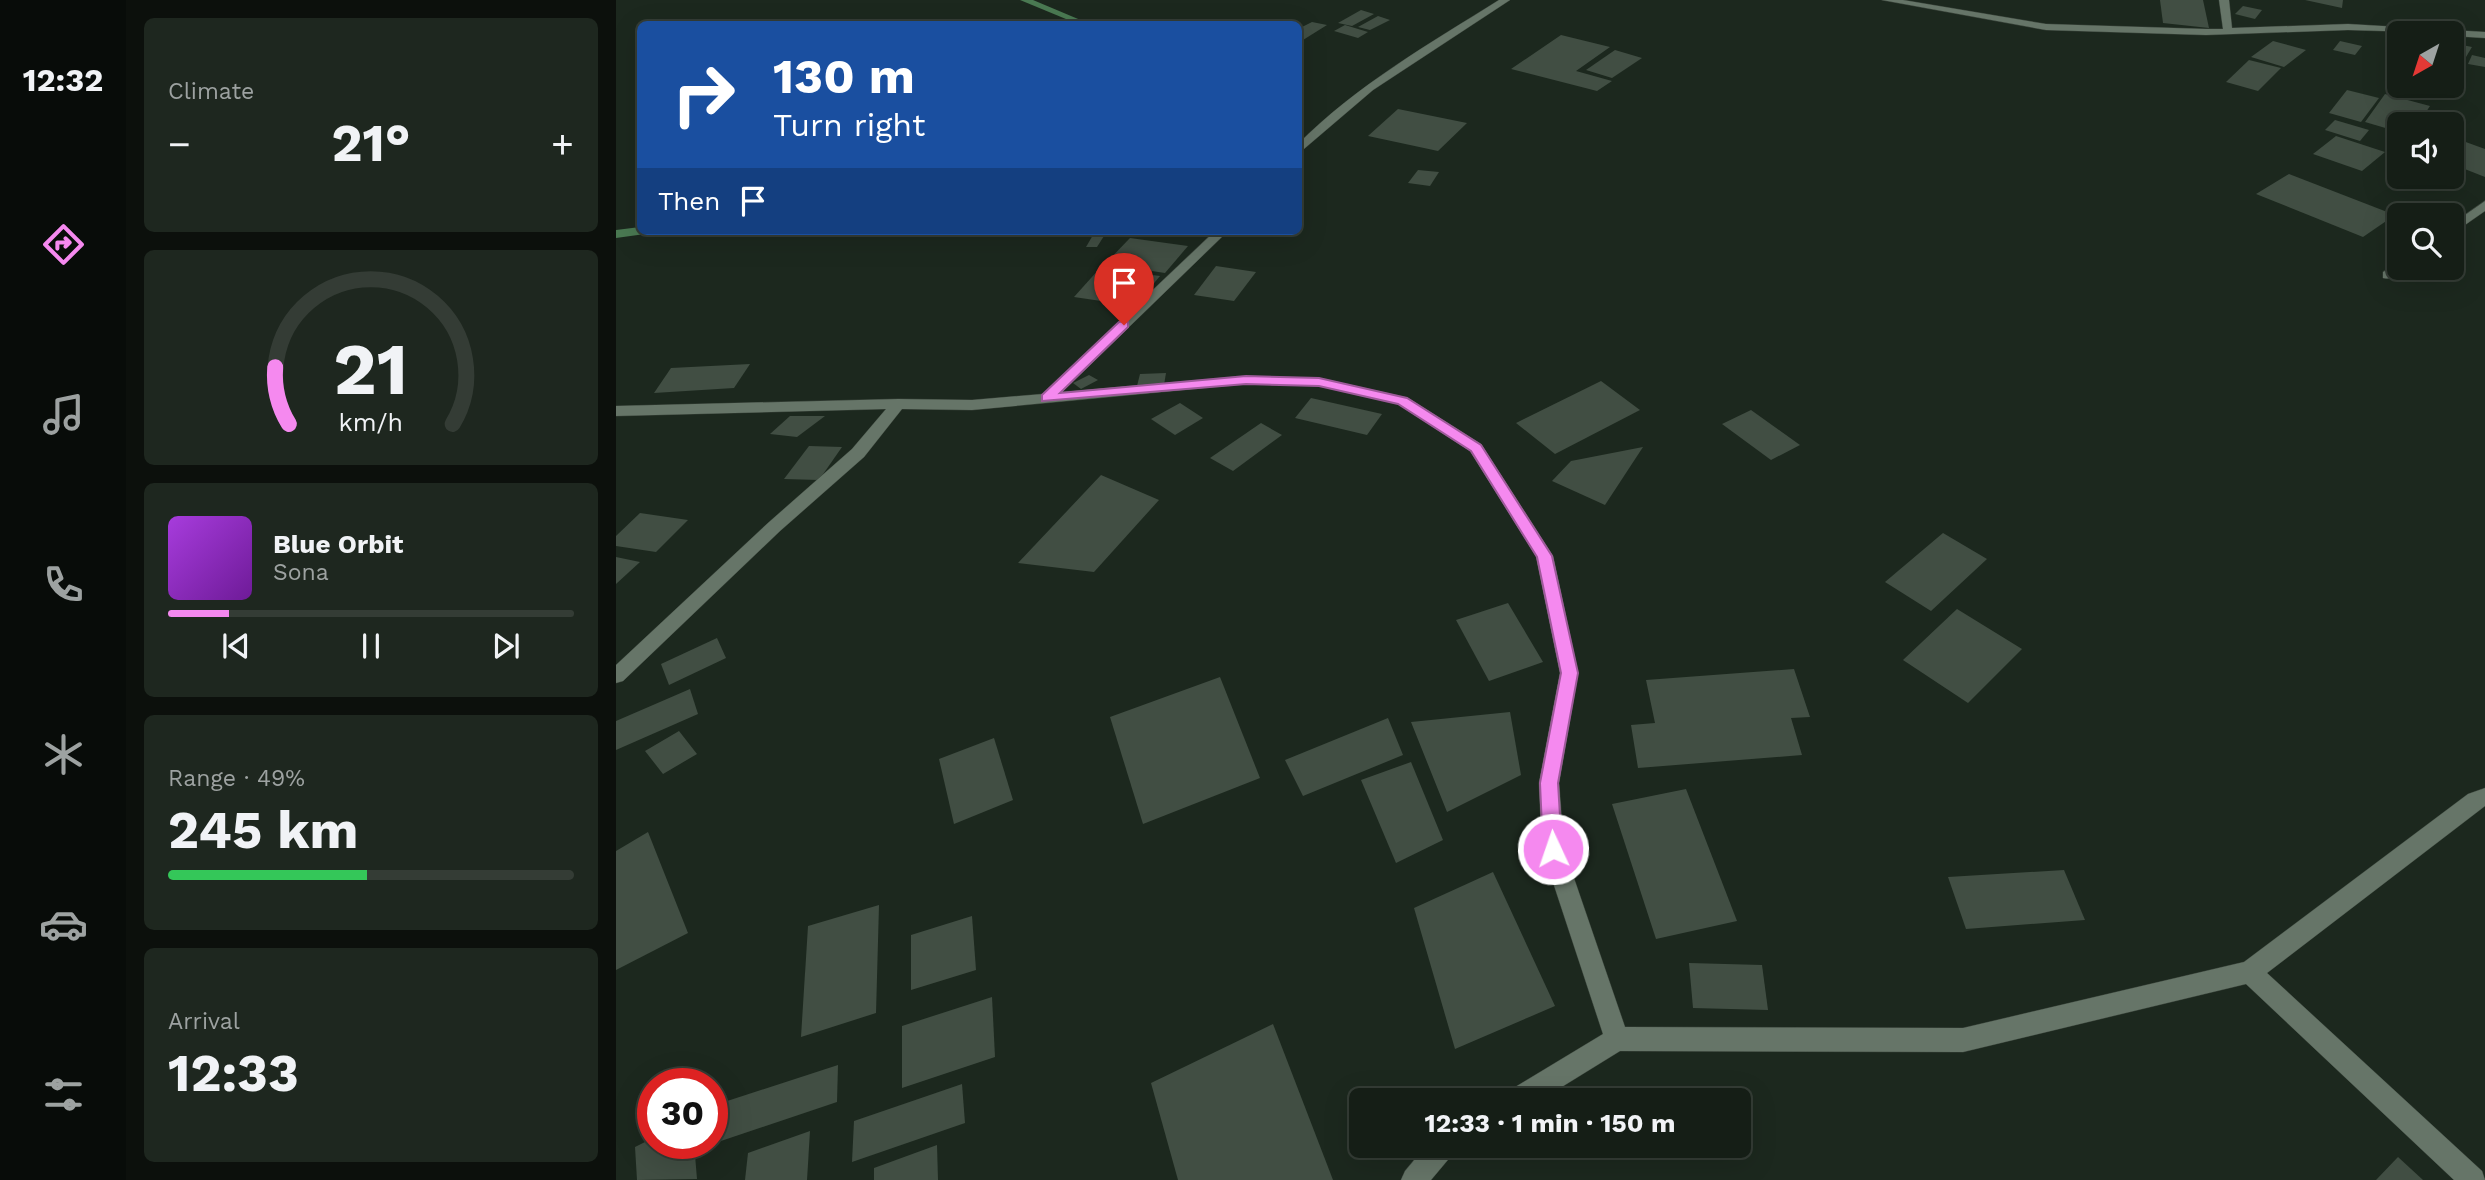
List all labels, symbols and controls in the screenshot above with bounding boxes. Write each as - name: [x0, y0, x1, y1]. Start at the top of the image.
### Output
- north arrow: [2387, 21, 2464, 98]
- map controls: [2387, 21, 2464, 280]
- text: 130 m: [773, 47, 915, 105]
- icon: right: [658, 49, 749, 140]
- text: 12:32: [23, 61, 103, 99]
- text: Climate: [168, 78, 254, 105]
- text: Turn right: [773, 106, 925, 144]
- button: sound: [2387, 112, 2464, 189]
- text: 21°: [331, 113, 411, 174]
- text: −: [168, 122, 191, 166]
- text: +: [551, 122, 574, 166]
- icon: arrive: [734, 182, 772, 220]
- text: Then: [658, 186, 720, 216]
- button: search: [2387, 203, 2464, 280]
- icon: directions: [39, 220, 88, 269]
- pin: [1094, 253, 1154, 325]
- icon: arrive: [1105, 264, 1143, 302]
- text: 21: [334, 326, 408, 412]
- icon: music: [39, 390, 88, 439]
- text: km/h: [339, 407, 403, 436]
- text: Blue Orbit: [273, 529, 403, 559]
- text: Sona: [273, 559, 329, 586]
- icon: phone: [39, 560, 88, 609]
- icon: previous: [217, 627, 255, 665]
- icon: pause: [352, 627, 390, 665]
- icon: next: [487, 627, 525, 665]
- icon: climate: [39, 730, 88, 779]
- text: Range · 49%: [168, 765, 305, 792]
- text: 245 km: [168, 800, 358, 861]
- position arrow: [1516, 812, 1590, 886]
- icon: car: [39, 900, 88, 949]
- text: Arrival: [168, 1008, 240, 1035]
- text: 12:33: [168, 1043, 299, 1104]
- speed limit sign: 30: [637, 1068, 728, 1159]
- icon: filters: [39, 1070, 88, 1119]
- text: 12:33 · 1 min · 150 m: [1425, 1108, 1675, 1138]

